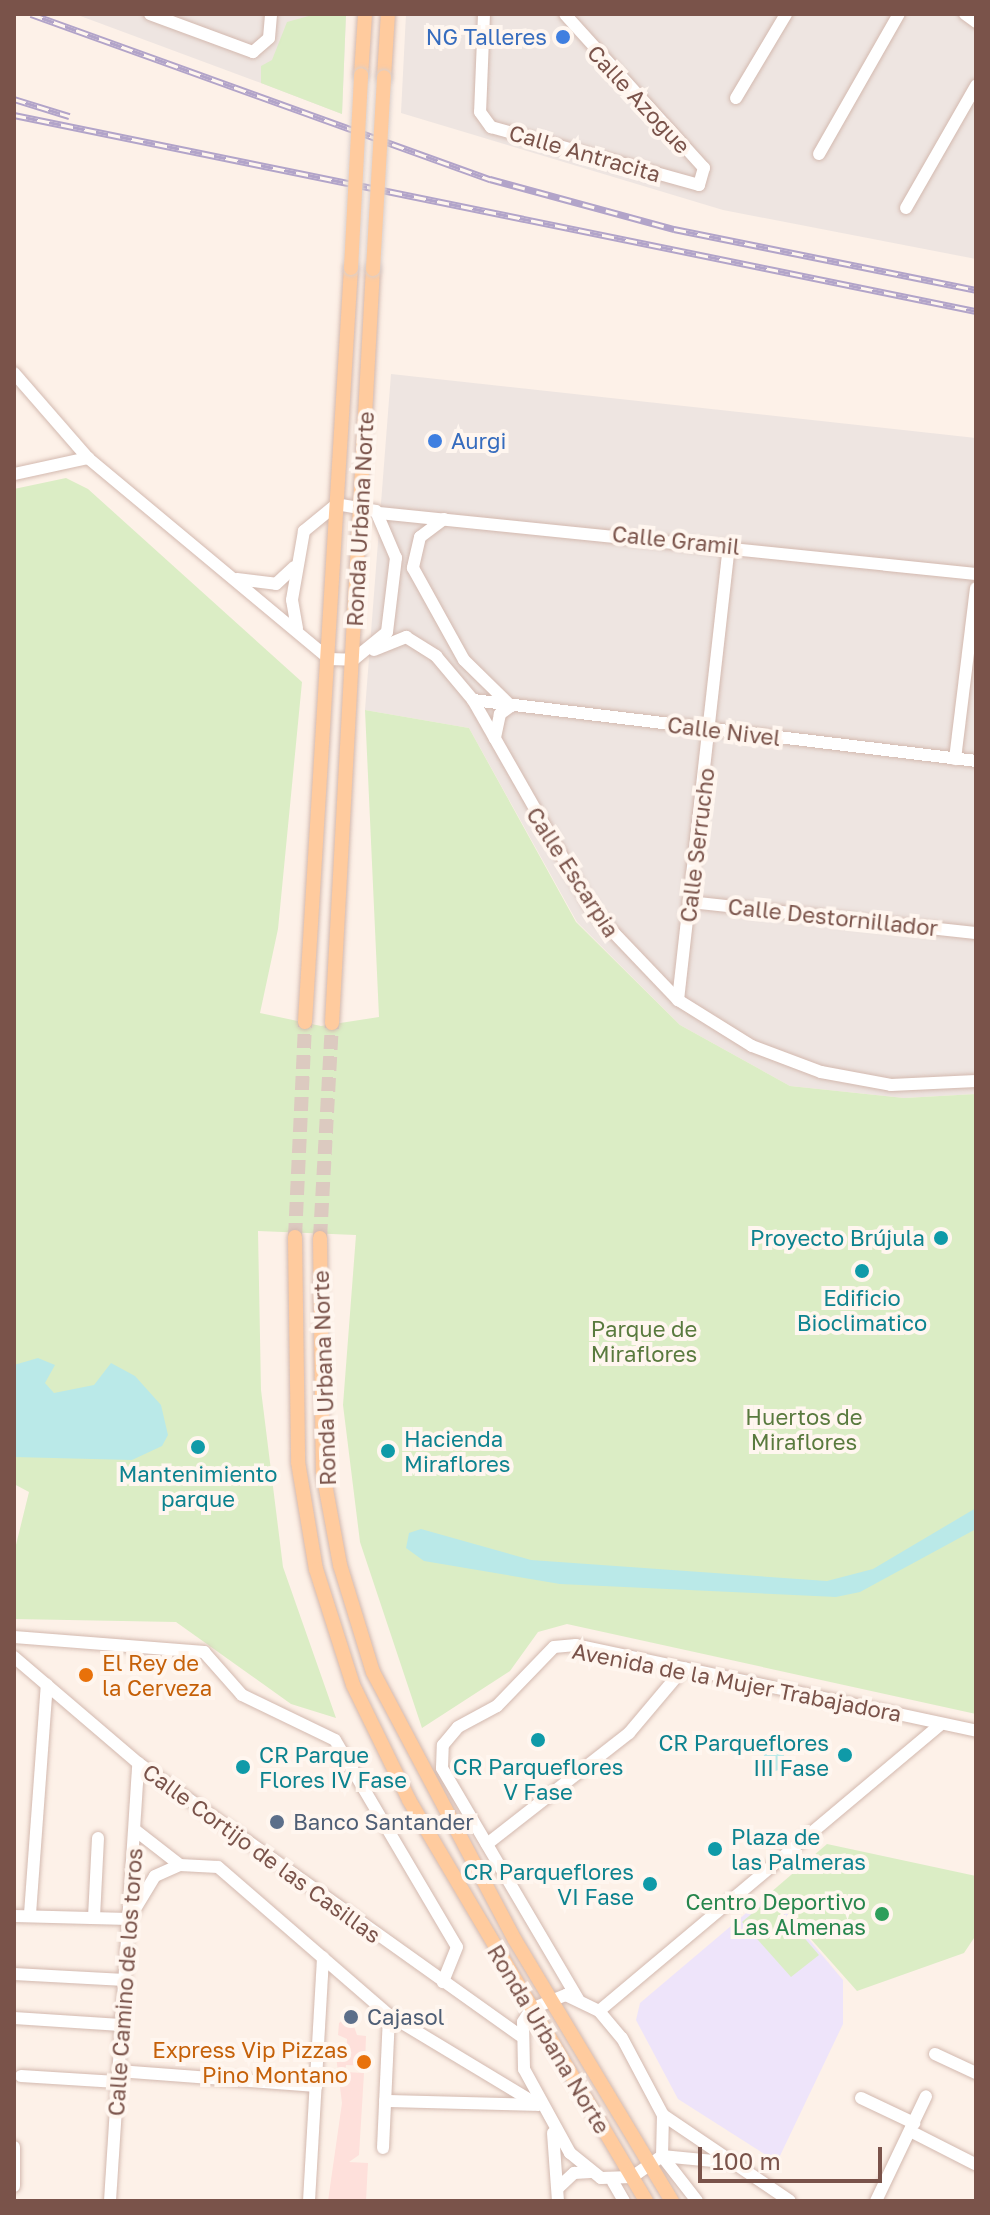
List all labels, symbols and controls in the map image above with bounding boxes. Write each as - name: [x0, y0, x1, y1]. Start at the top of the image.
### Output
- place label: NG Talleres: [426, 24, 547, 50]
- marker: NG Talleres: [554, 28, 572, 46]
- street label: Calle Azogue: [582, 39, 696, 159]
- street label: Calle Antracita: [506, 119, 664, 187]
- street label: Ronda Urbana Norte: [341, 411, 379, 627]
- place label: Aurgi: [451, 428, 506, 454]
- marker: Aurgi: [426, 432, 444, 450]
- street label: Calle Gramil: [611, 520, 741, 560]
- street label: Calle Nivel: [666, 711, 782, 751]
- street label: Calle Serrucho: [674, 766, 720, 924]
- street label: Calle Escarpia: [521, 802, 625, 942]
- street label: Calle Destornillador: [727, 893, 939, 941]
- place label: Proyecto Brújula: [750, 1225, 925, 1251]
- marker: Proyecto Brújula: [932, 1229, 950, 1247]
- marker: Edificio Bioclimatico: [853, 1262, 871, 1280]
- street label: Ronda Urbana Norte: [307, 1270, 341, 1486]
- place label: Edificio Bioclimatico: [797, 1284, 927, 1336]
- park label: Parque de Miraflores: [591, 1315, 697, 1366]
- park label: Huertos de Miraflores: [745, 1403, 863, 1454]
- place label: Hacienda Miraflores: [404, 1425, 510, 1476]
- marker: Mantenimiento parque: [189, 1438, 207, 1456]
- marker: Hacienda Miraflores: [379, 1442, 397, 1460]
- place label: Mantenimiento parque: [118, 1460, 278, 1512]
- street label: Avenida de la Mujer Trabajadora: [570, 1637, 904, 1727]
- place label: El Rey de la Cerveza: [102, 1649, 212, 1700]
- marker: El Rey de la Cerveza: [77, 1666, 95, 1684]
- place label: CR Parqueflores III Fase: [658, 1729, 829, 1780]
- marker: CR Parqueflores V Fase: [529, 1731, 547, 1749]
- place label: CR Parque Flores IV Fase: [259, 1741, 407, 1792]
- marker: CR Parqueflores III Fase: [836, 1746, 854, 1764]
- place label: CR Parqueflores V Fase: [453, 1753, 623, 1804]
- street label: Calle Cortijo de las Casillas: [138, 1758, 386, 1948]
- marker: CR Parque Flores IV Fase: [234, 1758, 252, 1776]
- place label: Banco Santander: [293, 1809, 474, 1835]
- marker: Banco Santander: [268, 1813, 286, 1831]
- place label: Plaza de las Palmeras: [731, 1823, 866, 1874]
- marker: Plaza de las Palmeras: [706, 1840, 724, 1858]
- street label: Calle Camino de los toros: [102, 1847, 148, 2117]
- place label: CR Parqueflores VI Fase: [463, 1858, 634, 1910]
- marker: CR Parqueflores VI Fase: [641, 1875, 659, 1893]
- place label: Centro Deportivo Las Almenas: [685, 1888, 866, 1940]
- marker: Centro Deportivo Las Almenas: [873, 1905, 891, 1923]
- street label: Ronda Urbana Norte: [482, 1940, 616, 2138]
- place label: Cajasol: [367, 2004, 445, 2030]
- marker: Cajasol: [342, 2008, 360, 2026]
- place label: Express Vip Pizzas Pino Montano: [152, 2036, 348, 2088]
- marker: Express Vip Pizzas Pino Montano: [355, 2053, 373, 2071]
- scale bar: [702, 2131, 886, 2181]
- text: 100 m: [712, 2146, 781, 2175]

